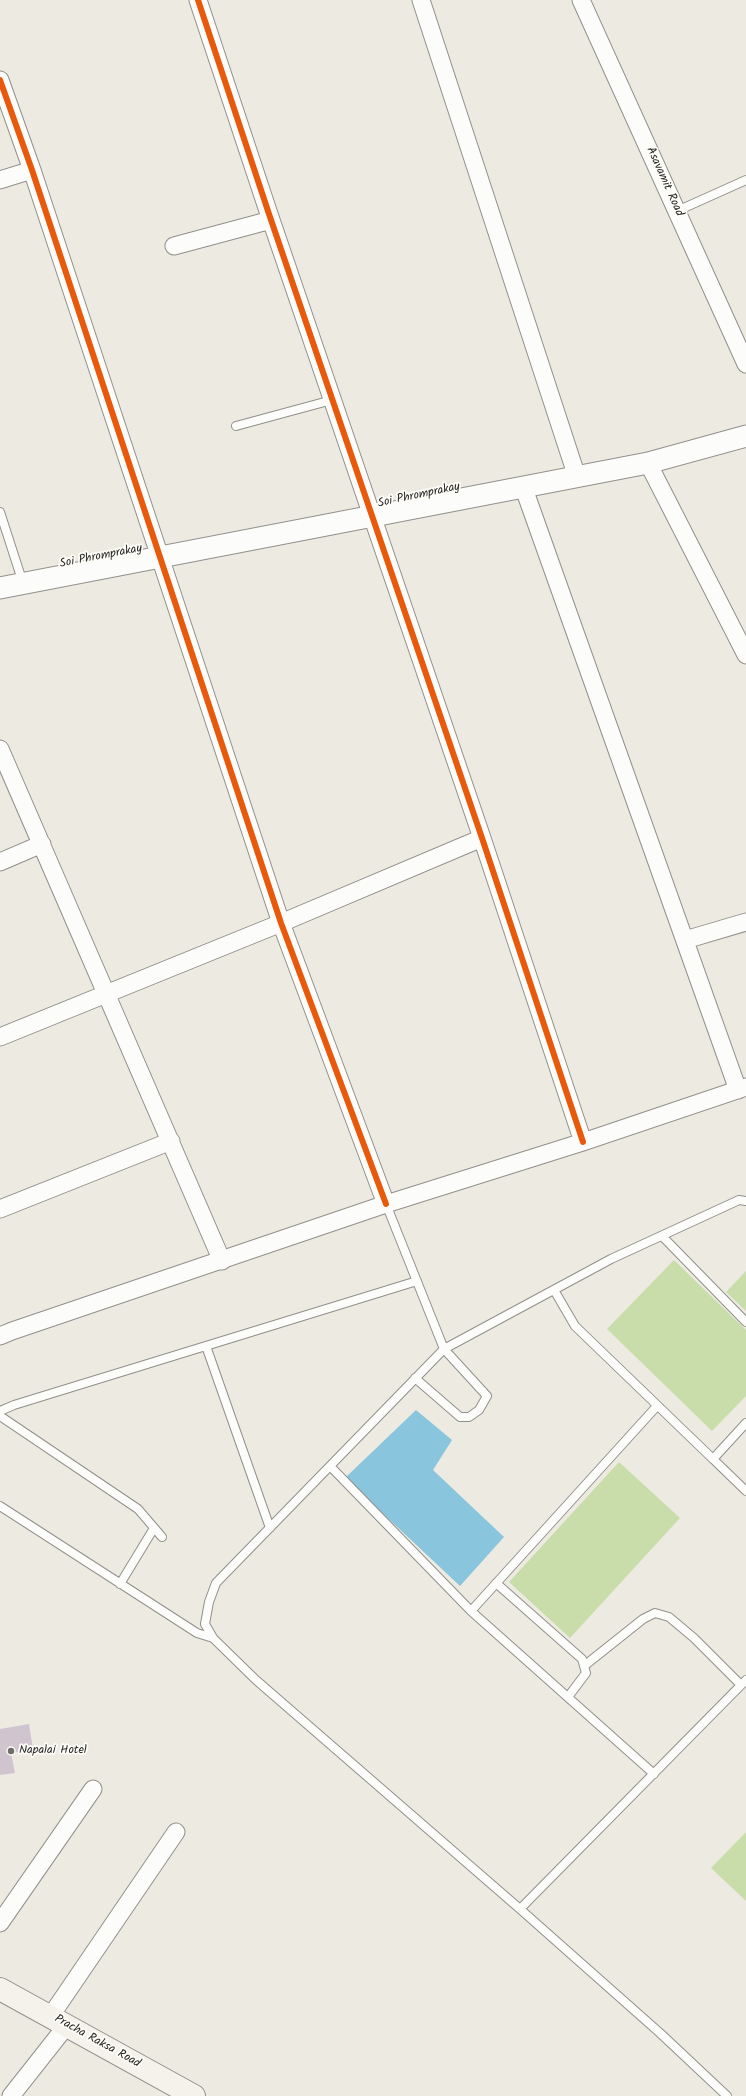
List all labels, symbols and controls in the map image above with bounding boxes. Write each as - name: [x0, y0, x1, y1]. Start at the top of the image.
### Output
- street label: Asavamit Road: [642, 145, 686, 219]
- street label: Soi Phromprakay: [377, 480, 461, 512]
- street label: Soi Phromprakay: [59, 542, 143, 572]
- place label: Napalai Hotel: [19, 1744, 87, 1758]
- marker: Napalai Hotel: [6, 1746, 16, 1756]
- street label: Pracha Raksa Road: [51, 2012, 143, 2072]

